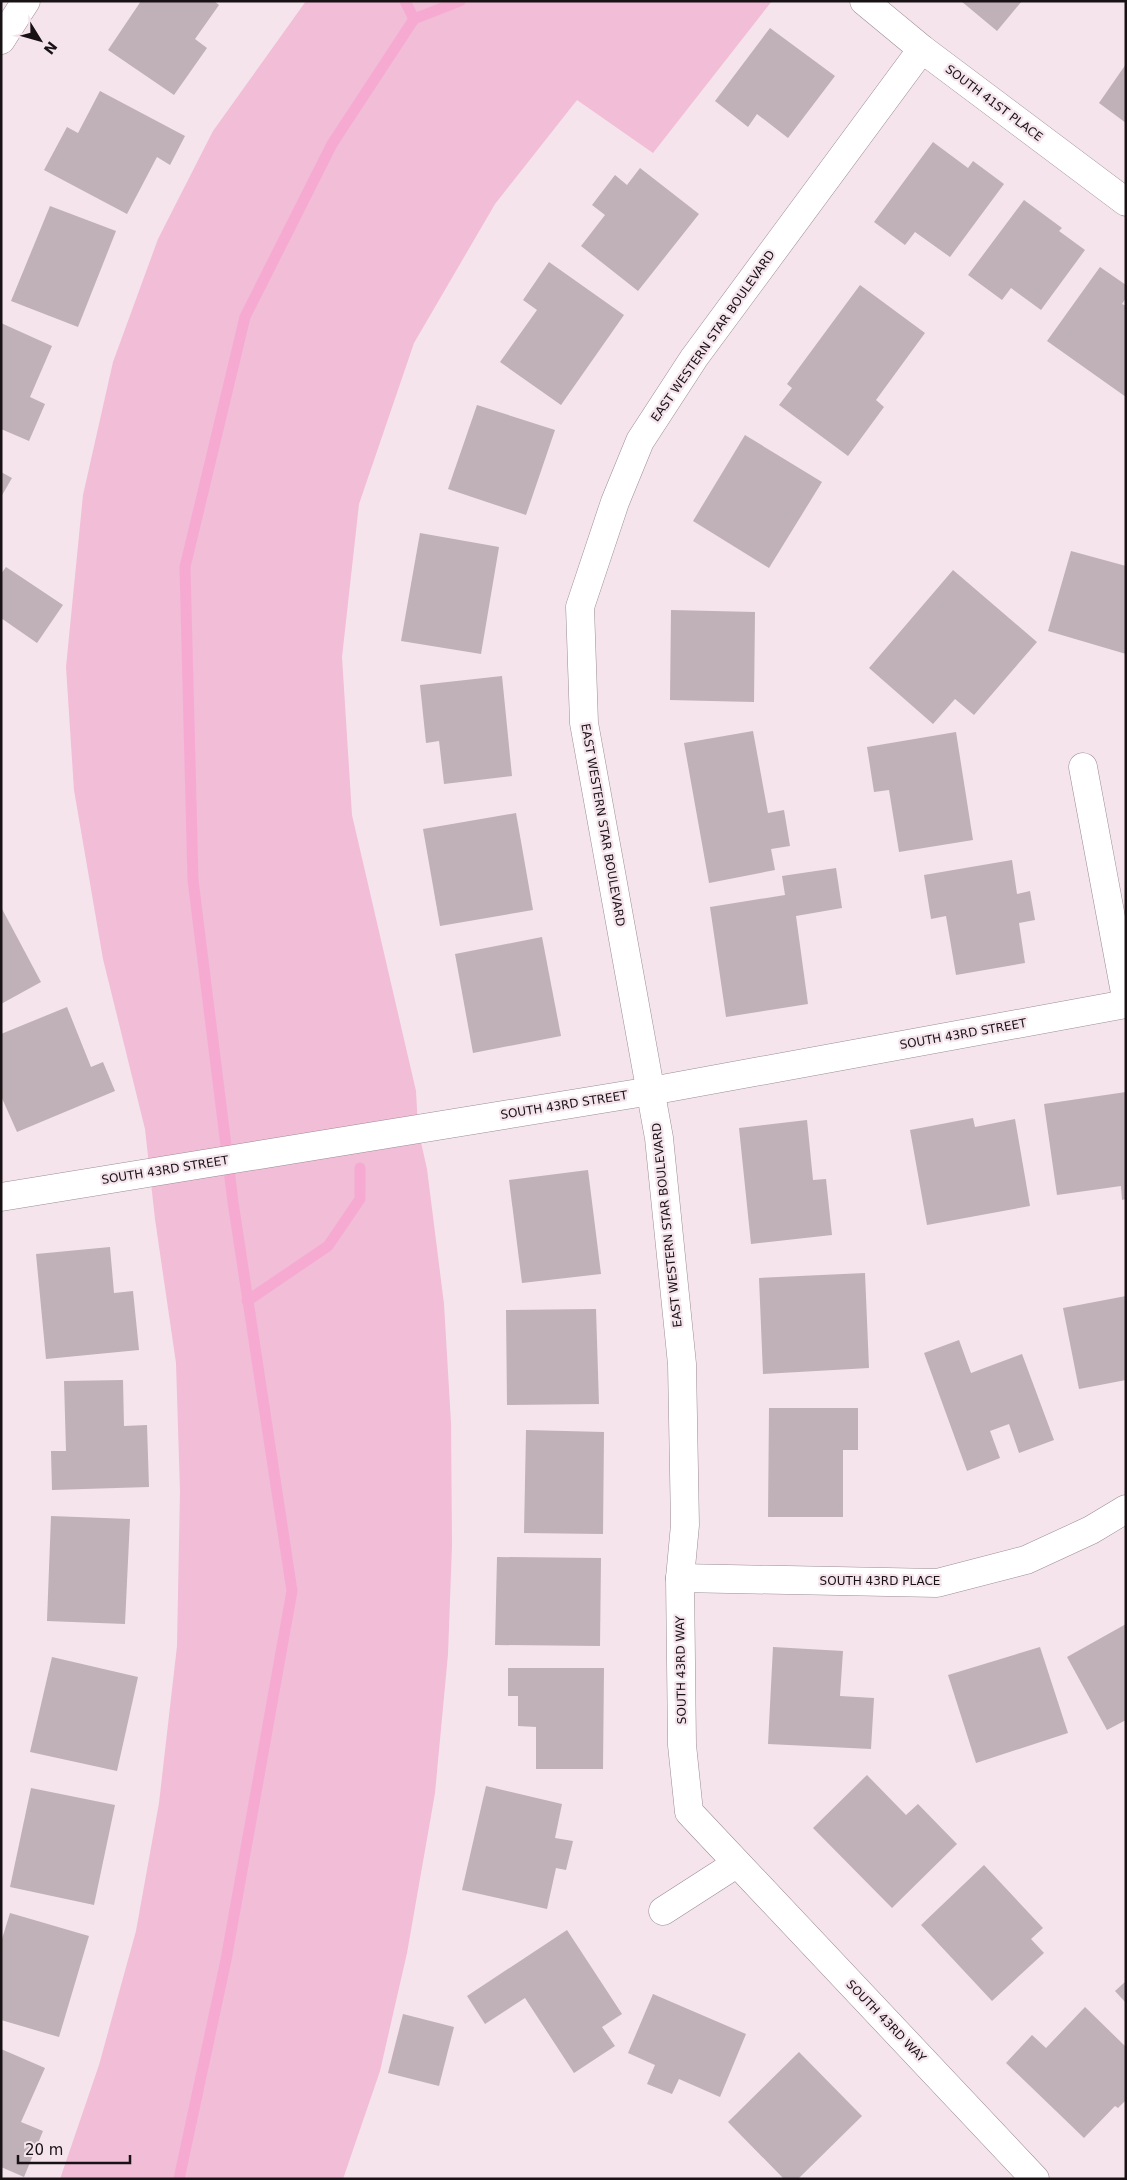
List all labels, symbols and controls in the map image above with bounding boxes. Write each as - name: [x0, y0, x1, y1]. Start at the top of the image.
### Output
- north arrow: [15, 15, 65, 65]
- text: N: [40, 38, 60, 57]
- street label: SOUTH 41ST PLACE: [943, 62, 1045, 144]
- street label: EAST WESTERN STAR BOULEVARD: [648, 248, 778, 424]
- street label: EAST WESTERN STAR BOULEVARD: [578, 722, 628, 928]
- street label: SOUTH 43RD STREET: [899, 1016, 1028, 1052]
- street label: SOUTH 43RD STREET: [499, 1088, 629, 1122]
- street label: EAST WESTERN STAR BOULEVARD: [649, 1122, 685, 1328]
- street label: SOUTH 43RD STREET: [100, 1153, 230, 1187]
- street label: SOUTH 43RD PLACE: [820, 1574, 940, 1588]
- street label: SOUTH 43RD WAY: [673, 1615, 689, 1724]
- street label: SOUTH 43RD WAY: [843, 1977, 929, 2065]
- scale bar: [18, 2132, 130, 2164]
- text: 20 m: [25, 2141, 63, 2159]

